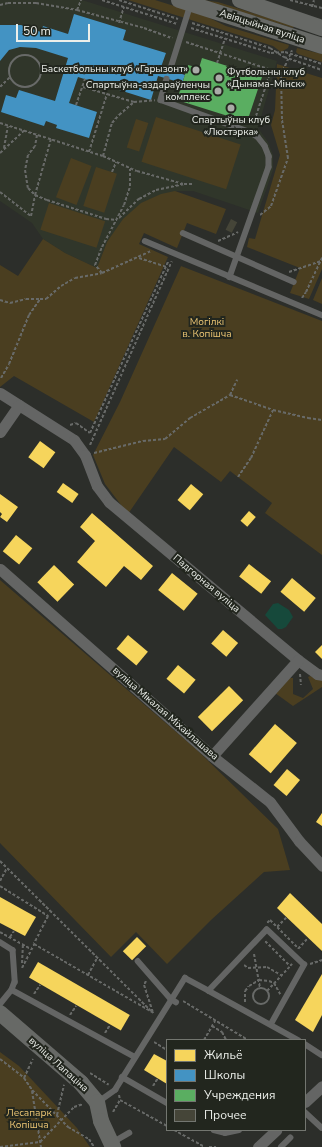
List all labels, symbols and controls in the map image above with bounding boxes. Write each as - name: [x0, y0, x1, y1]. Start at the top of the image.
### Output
- street label: Авіяцыйная вуліца: [218, 8, 306, 46]
- scale bar: [18, 16, 92, 42]
- text: 50 m: [23, 23, 51, 39]
- place label: Баскетбольны клуб «Гарызонт»: [41, 64, 188, 76]
- marker: Баскетбольны клуб «Гарызонт»: [191, 65, 201, 75]
- place label: Футбольны клуб «Дынама-Мінск»: [227, 66, 305, 90]
- marker: Футбольны клуб «Дынама-Мінск»: [214, 73, 224, 83]
- place label: Спартыўна-аздараўленчы комплекс: [86, 79, 210, 102]
- marker: Спартыўна-аздараўленчы комплекс: [213, 86, 223, 96]
- marker: Cпартыўны клуб «Люстэрка»: [226, 103, 236, 113]
- place label: Cпартыўны клуб «Люстэрка»: [192, 114, 270, 138]
- park label: Могілкі в. Копішча: [182, 316, 232, 340]
- street label: Падгорная вуліца: [170, 552, 242, 616]
- street label: вуліца Мікалая Міхайлашава: [110, 665, 220, 763]
- street label: вуліца Лапаціна: [26, 1035, 90, 1095]
- legend: [166, 1039, 306, 1131]
- text: Жильё: [204, 1047, 242, 1063]
- text: Школы: [204, 1067, 245, 1083]
- text: Учреждения: [204, 1087, 276, 1103]
- park label: Лесапарк Копішча: [6, 1107, 52, 1130]
- text: Прочее: [204, 1107, 247, 1123]

